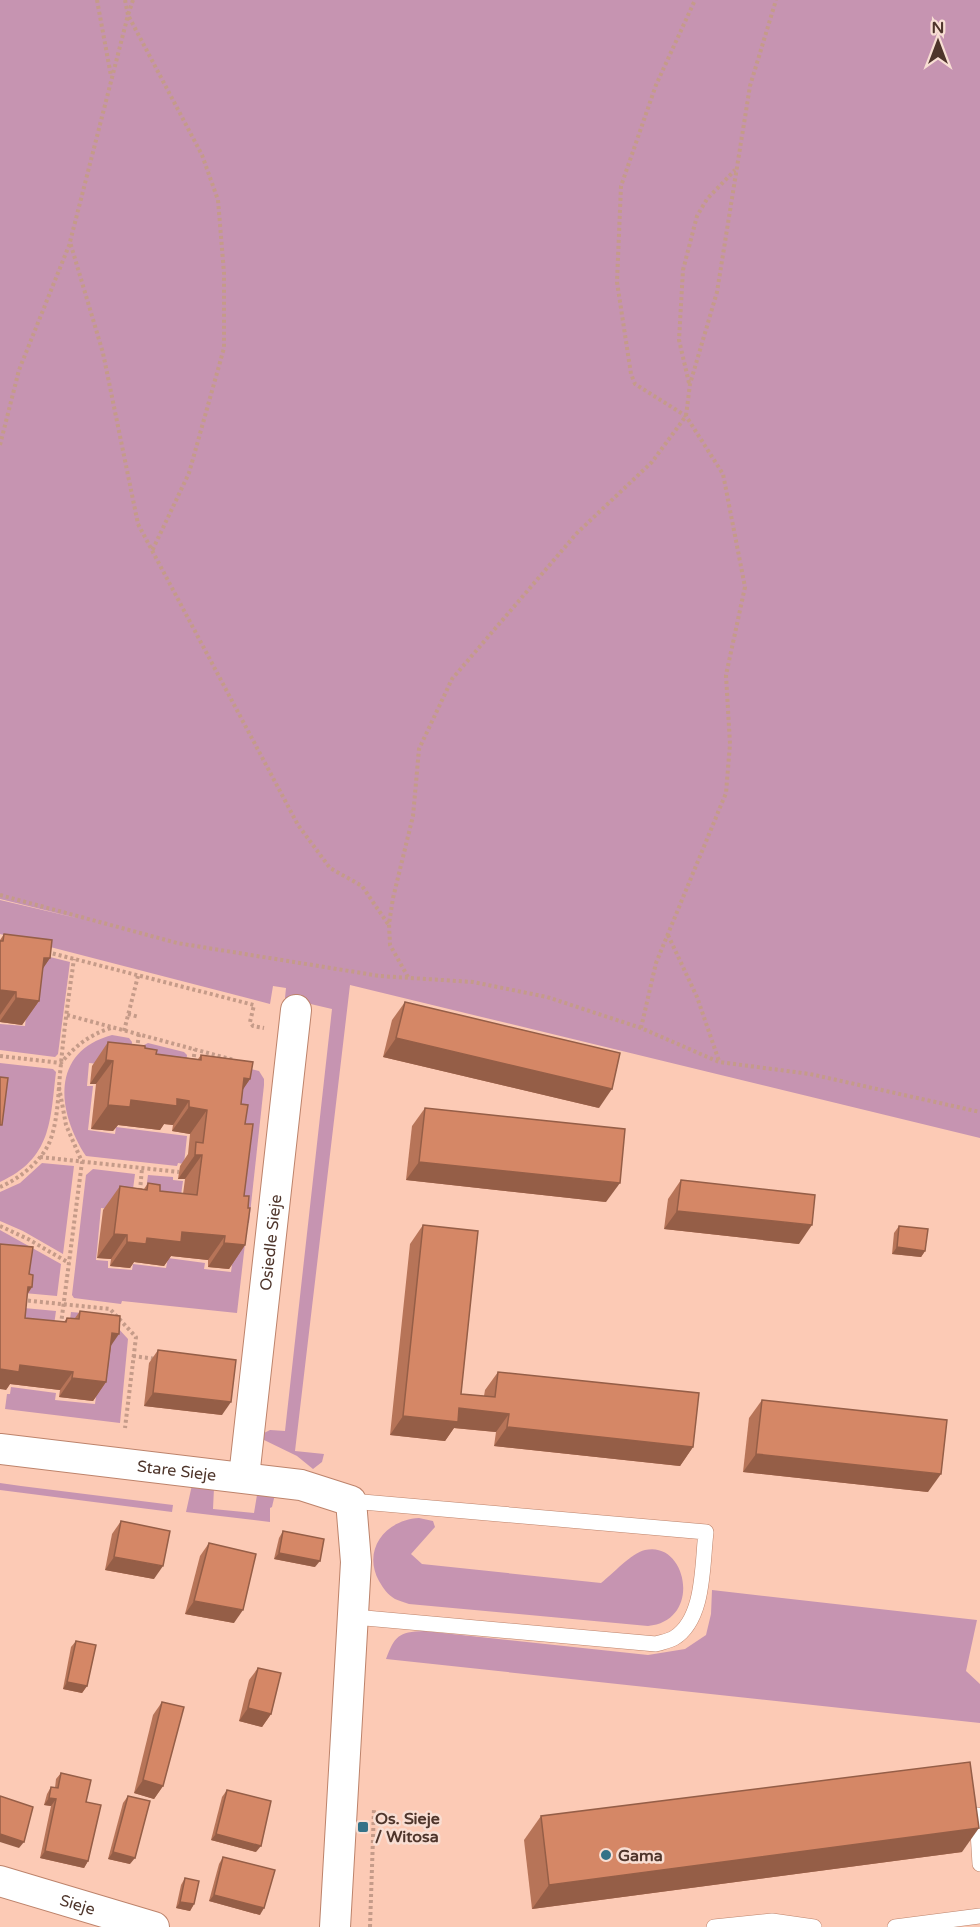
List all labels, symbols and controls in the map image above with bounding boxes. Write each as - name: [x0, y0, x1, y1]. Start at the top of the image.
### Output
- north arrow: [908, 12, 968, 72]
- text: N: [932, 18, 944, 38]
- street label: Osiedle Sieje: [256, 1193, 286, 1292]
- street label: Stare Sieje: [136, 1456, 217, 1486]
- place label: Os. Sieje / Witosa: [375, 1809, 440, 1847]
- marker: Os. Sieje / Witosa: [356, 1820, 370, 1834]
- place label: Gama: [618, 1846, 663, 1866]
- marker: Gama: [599, 1848, 613, 1862]
- street label: Sieje: [57, 1890, 97, 1920]

